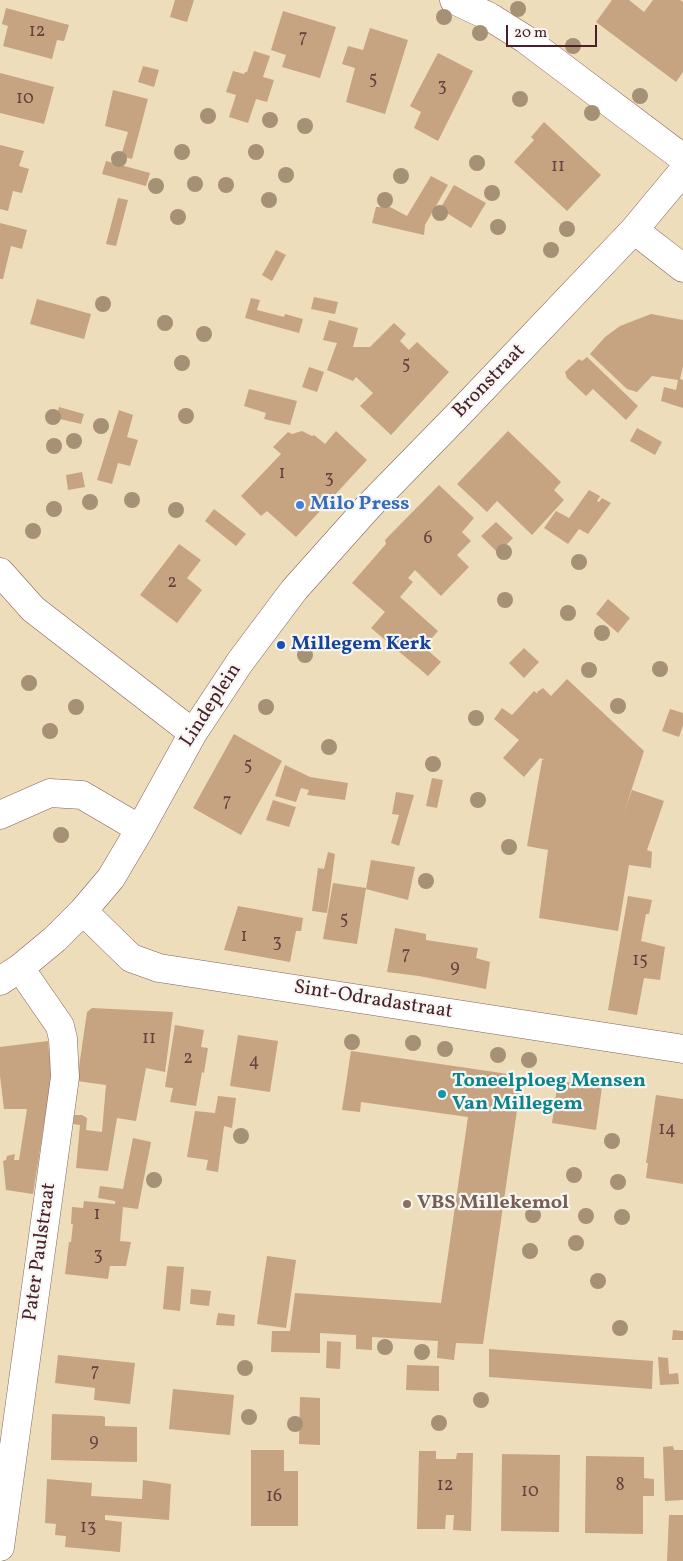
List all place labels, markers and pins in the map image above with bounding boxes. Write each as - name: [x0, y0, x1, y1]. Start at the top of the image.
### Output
- place label: Milo Press: [310, 493, 410, 517]
- marker: Milo Press: [294, 499, 306, 511]
- place label: Millegem Kerk: [291, 633, 431, 657]
- marker: Millegem Kerk: [275, 639, 287, 651]
- place label: Toneelploeg Mensen Van Millegem: [452, 1070, 646, 1117]
- marker: Toneelploeg Mensen Van Millegem: [436, 1088, 448, 1100]
- place label: VBS Millekemol: [417, 1192, 569, 1216]
- marker: VBS Millekemol: [401, 1198, 413, 1210]

